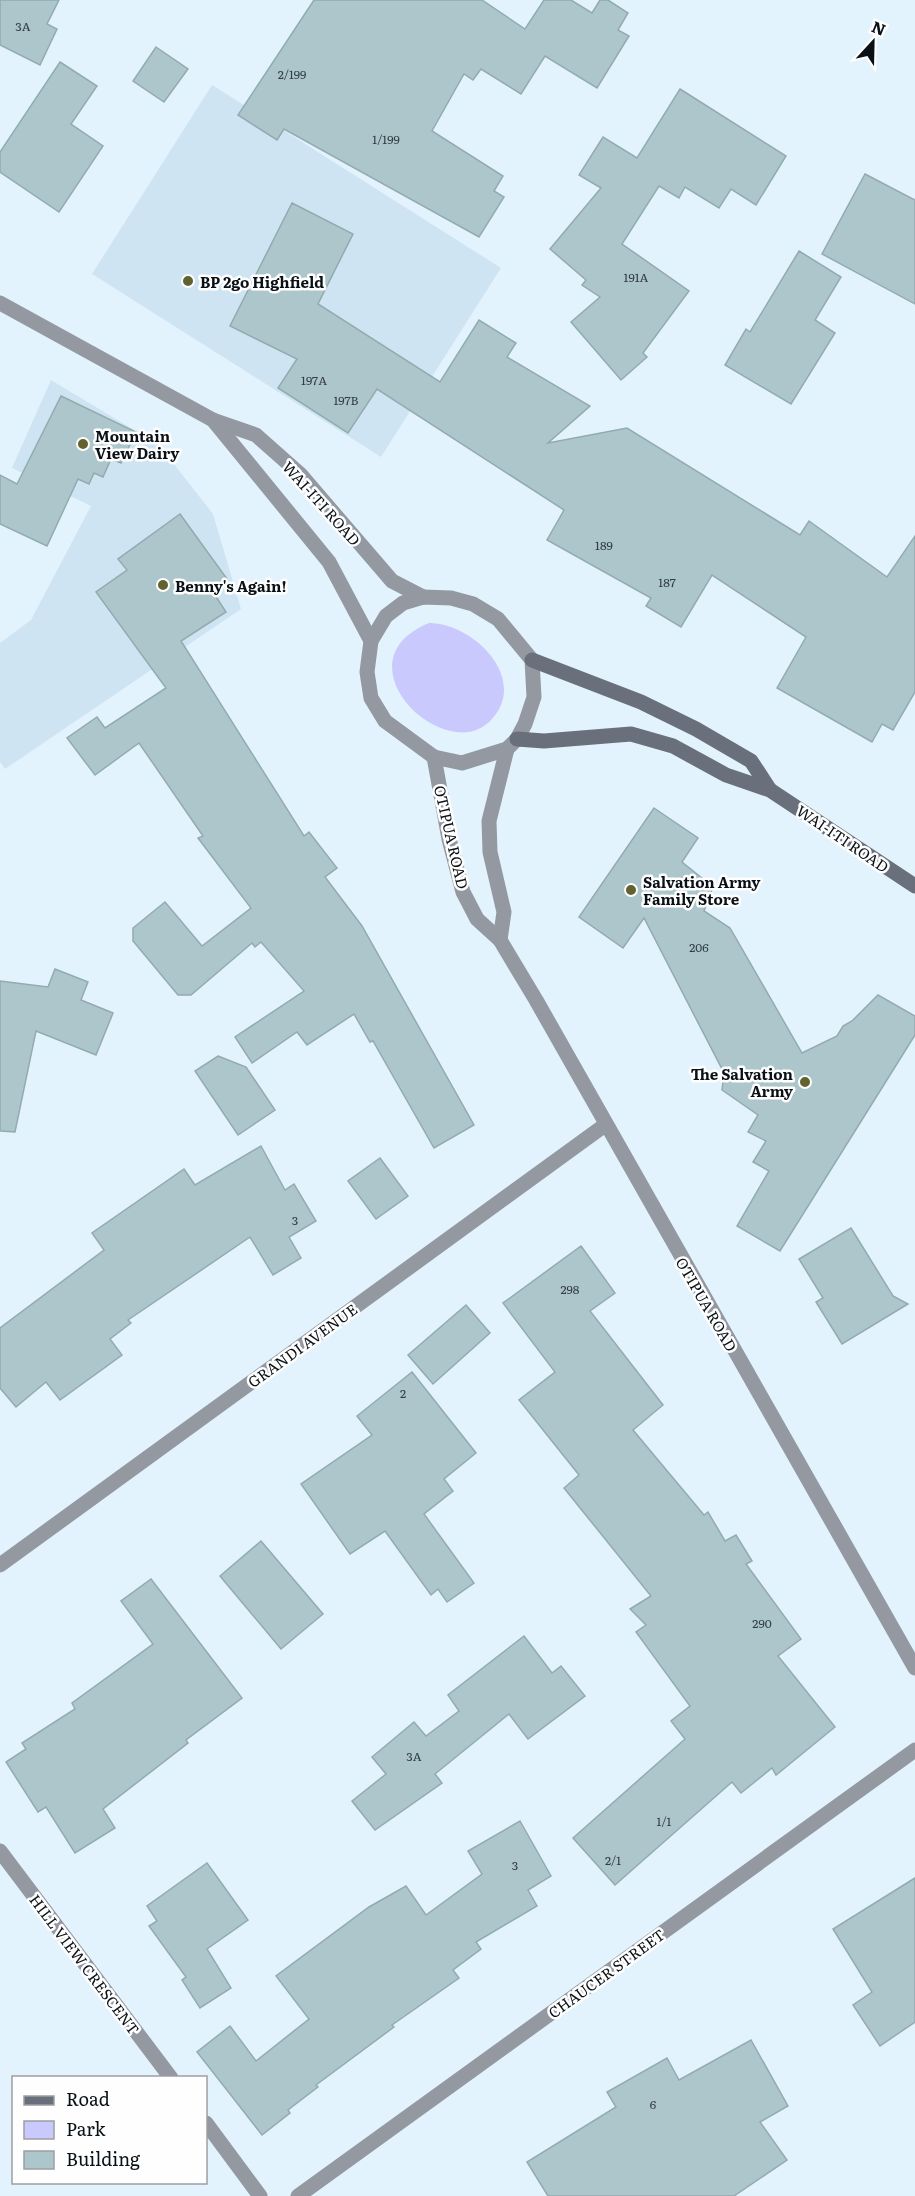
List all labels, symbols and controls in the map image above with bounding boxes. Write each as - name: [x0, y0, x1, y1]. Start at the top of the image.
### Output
- north arrow: [843, 12, 903, 72]
- text: N: [868, 14, 890, 41]
- house number: 3A: [15, 17, 31, 35]
- house number: 2/199: [278, 65, 306, 83]
- house number: 1/199: [372, 130, 400, 148]
- house number: 191A: [624, 268, 649, 286]
- place label: BP 2go Highfield: [200, 270, 324, 293]
- marker: BP 2go Highfield: [181, 274, 195, 288]
- house number: 197A: [301, 371, 327, 389]
- house number: 197B: [333, 391, 359, 409]
- place label: Mountain View Dairy: [95, 424, 180, 464]
- marker: Mountain View Dairy: [76, 437, 90, 451]
- street label: WAI-ITI ROAD: [278, 456, 366, 550]
- house number: 189: [595, 536, 613, 554]
- house number: 187: [658, 573, 676, 591]
- place label: Benny's Again!: [175, 574, 287, 597]
- marker: Benny's Again!: [156, 578, 170, 592]
- street label: OTIPUA ROAD: [429, 783, 475, 891]
- street label: WAI-ITI ROAD: [792, 799, 894, 877]
- place label: Salvation Army Family Store: [643, 870, 761, 910]
- marker: Salvation Army Family Store: [624, 883, 638, 897]
- house number: 206: [689, 938, 709, 956]
- place label: The Salvation Army: [691, 1062, 794, 1102]
- marker: The Salvation Army: [798, 1075, 812, 1089]
- house number: 3: [292, 1211, 298, 1229]
- street label: OTIPUA ROAD: [671, 1252, 743, 1356]
- house number: 298: [561, 1280, 580, 1298]
- street label: GRANDI AVENUE: [242, 1297, 362, 1393]
- house number: 2: [400, 1384, 406, 1402]
- house number: 290: [752, 1614, 772, 1632]
- house number: 3A: [406, 1747, 422, 1765]
- house number: 1/1: [657, 1812, 672, 1830]
- house number: 2/1: [605, 1851, 621, 1869]
- house number: 3: [512, 1856, 518, 1874]
- street label: HILL VIEW CRESCENT: [25, 1889, 145, 2039]
- street label: CHAUCER STREET: [543, 1923, 669, 2023]
- legend: [12, 2076, 207, 2184]
- text: Road: [66, 2085, 110, 2112]
- house number: 6: [650, 2095, 657, 2113]
- text: Park: [66, 2115, 107, 2142]
- text: Building: [66, 2145, 141, 2172]

